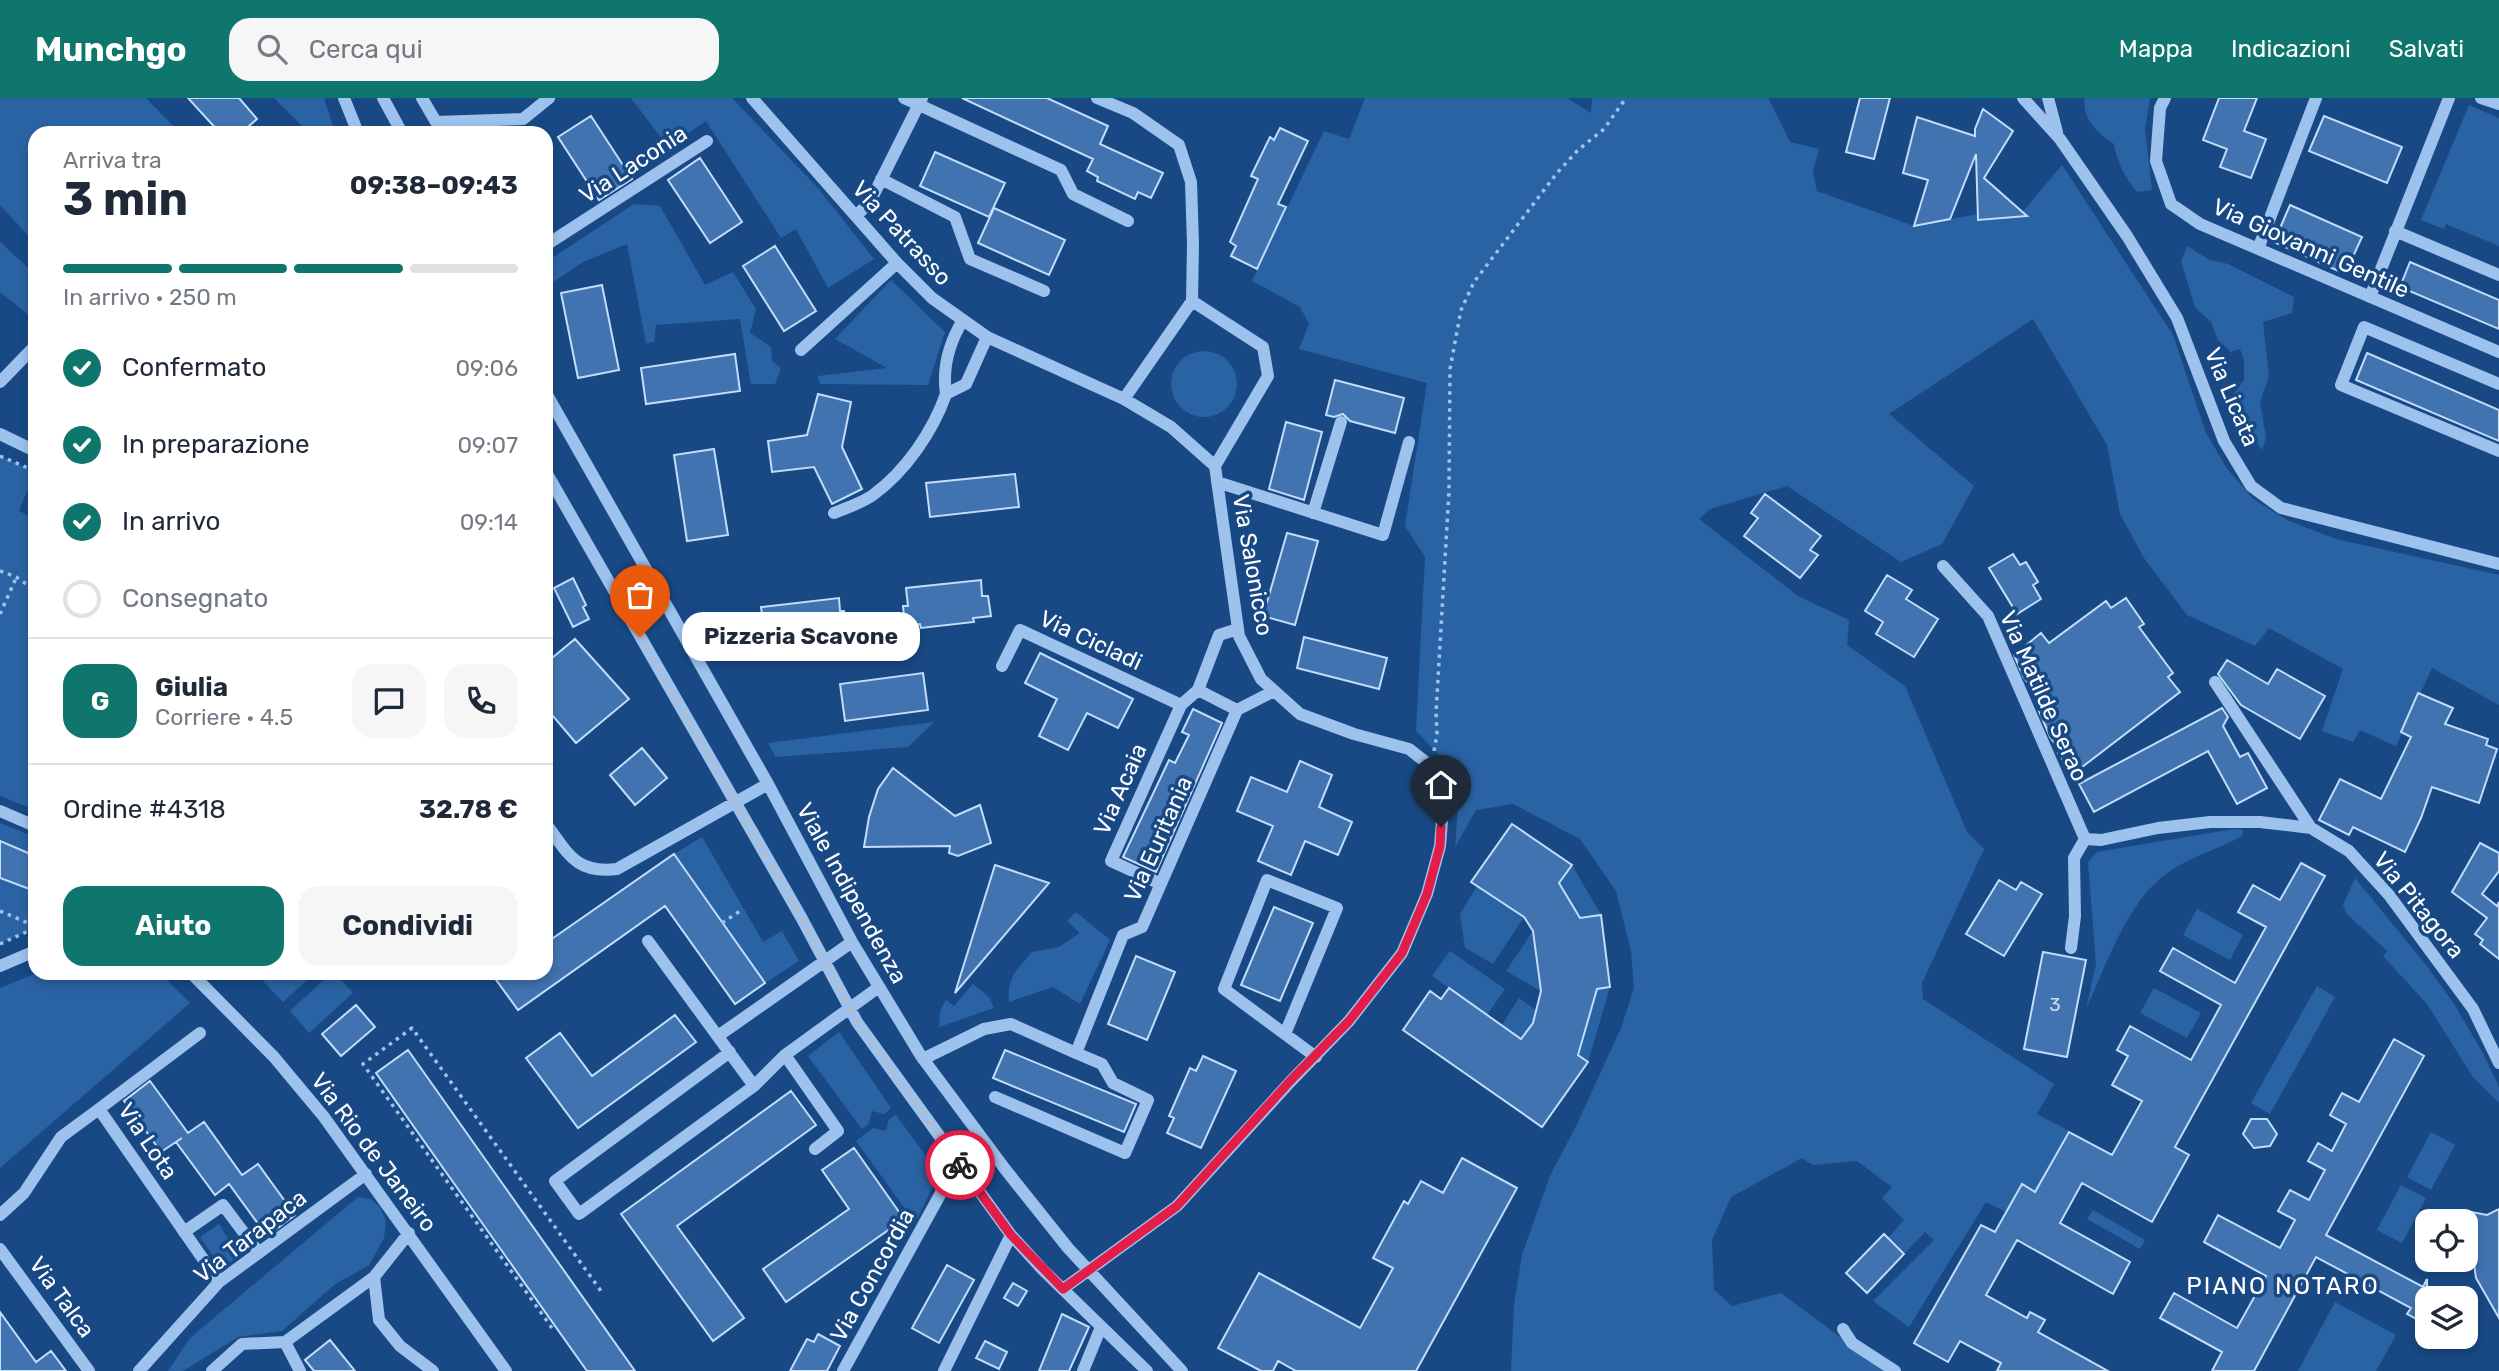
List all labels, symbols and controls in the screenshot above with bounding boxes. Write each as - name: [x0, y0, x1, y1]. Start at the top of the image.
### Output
- search box: [229, 18, 719, 81]
- text: Munchgo: [35, 30, 187, 69]
- icon: search: [253, 30, 291, 68]
- text: Cerca qui: [309, 34, 423, 65]
- text: Mappa: [2119, 35, 2193, 63]
- text: Indicazioni: [2231, 35, 2351, 63]
- text: Salvati: [2389, 35, 2464, 63]
- street label: Via Laconia: [574, 119, 692, 209]
- text: Arriva tra: [63, 146, 162, 174]
- text: 09:38–09:43: [350, 170, 518, 201]
- text: 3 min: [63, 172, 188, 227]
- street label: Via Patrasso: [846, 175, 958, 291]
- street label: Via Giovanni Gentile: [2208, 192, 2414, 304]
- text: In arrivo · 250 m: [63, 283, 237, 311]
- street label: Via Licata: [2199, 343, 2265, 451]
- icon: check: [63, 349, 101, 387]
- text: Confermato: [122, 352, 266, 383]
- text: 09:06: [455, 354, 518, 382]
- icon: check: [63, 426, 101, 464]
- text: In preparazione: [122, 429, 310, 460]
- text: 09:07: [457, 431, 518, 459]
- street label: Via Salonicco: [1227, 492, 1279, 638]
- icon: check: [63, 503, 101, 541]
- text: In arrivo: [122, 506, 220, 537]
- text: 09:14: [460, 508, 518, 536]
- pin: [610, 565, 670, 637]
- icon: bag: [621, 576, 659, 614]
- text: Consegnato: [122, 583, 268, 614]
- street label: Via Cicladi: [1035, 604, 1147, 676]
- street label: Via Matilde Serao: [1994, 606, 2094, 786]
- callout: Pizzeria Scavone: [682, 612, 920, 662]
- text: Pizzeria Scavone: [704, 622, 898, 650]
- button: chat: [352, 664, 426, 738]
- button: phone: [444, 664, 518, 738]
- text: Giulia: [155, 672, 228, 703]
- text: G: [91, 686, 109, 717]
- text: Corriere · 4.5: [155, 703, 293, 731]
- street label: Via Acaia: [1087, 739, 1153, 839]
- pin: [1411, 755, 1471, 827]
- icon: home: [1422, 766, 1460, 804]
- street label: Via Euritania: [1118, 772, 1198, 906]
- text: Ordine #4318: [63, 794, 226, 825]
- text: 32.78 €: [419, 794, 518, 825]
- street label: Viale Indipendenza: [791, 798, 913, 988]
- street label: Via Pitagora: [2367, 846, 2471, 964]
- button: Aiuto: [63, 886, 284, 966]
- button: Condividi: [298, 886, 518, 966]
- house number: 3: [2049, 993, 2061, 1016]
- street label: Via Rio de Janeiro: [305, 1067, 443, 1237]
- street label: Via Lota: [112, 1097, 184, 1185]
- courier: [925, 1130, 995, 1200]
- icon: bike: [941, 1146, 979, 1184]
- street label: Via Tarapaca: [188, 1183, 312, 1289]
- street label: Via Concordia: [824, 1204, 920, 1346]
- map controls: [2415, 1209, 2478, 1349]
- button: locate: [2415, 1209, 2478, 1272]
- street label: Via Talca: [23, 1251, 101, 1343]
- district label: PIANO NOTARO: [2186, 1272, 2380, 1300]
- button: layers: [2415, 1286, 2478, 1349]

